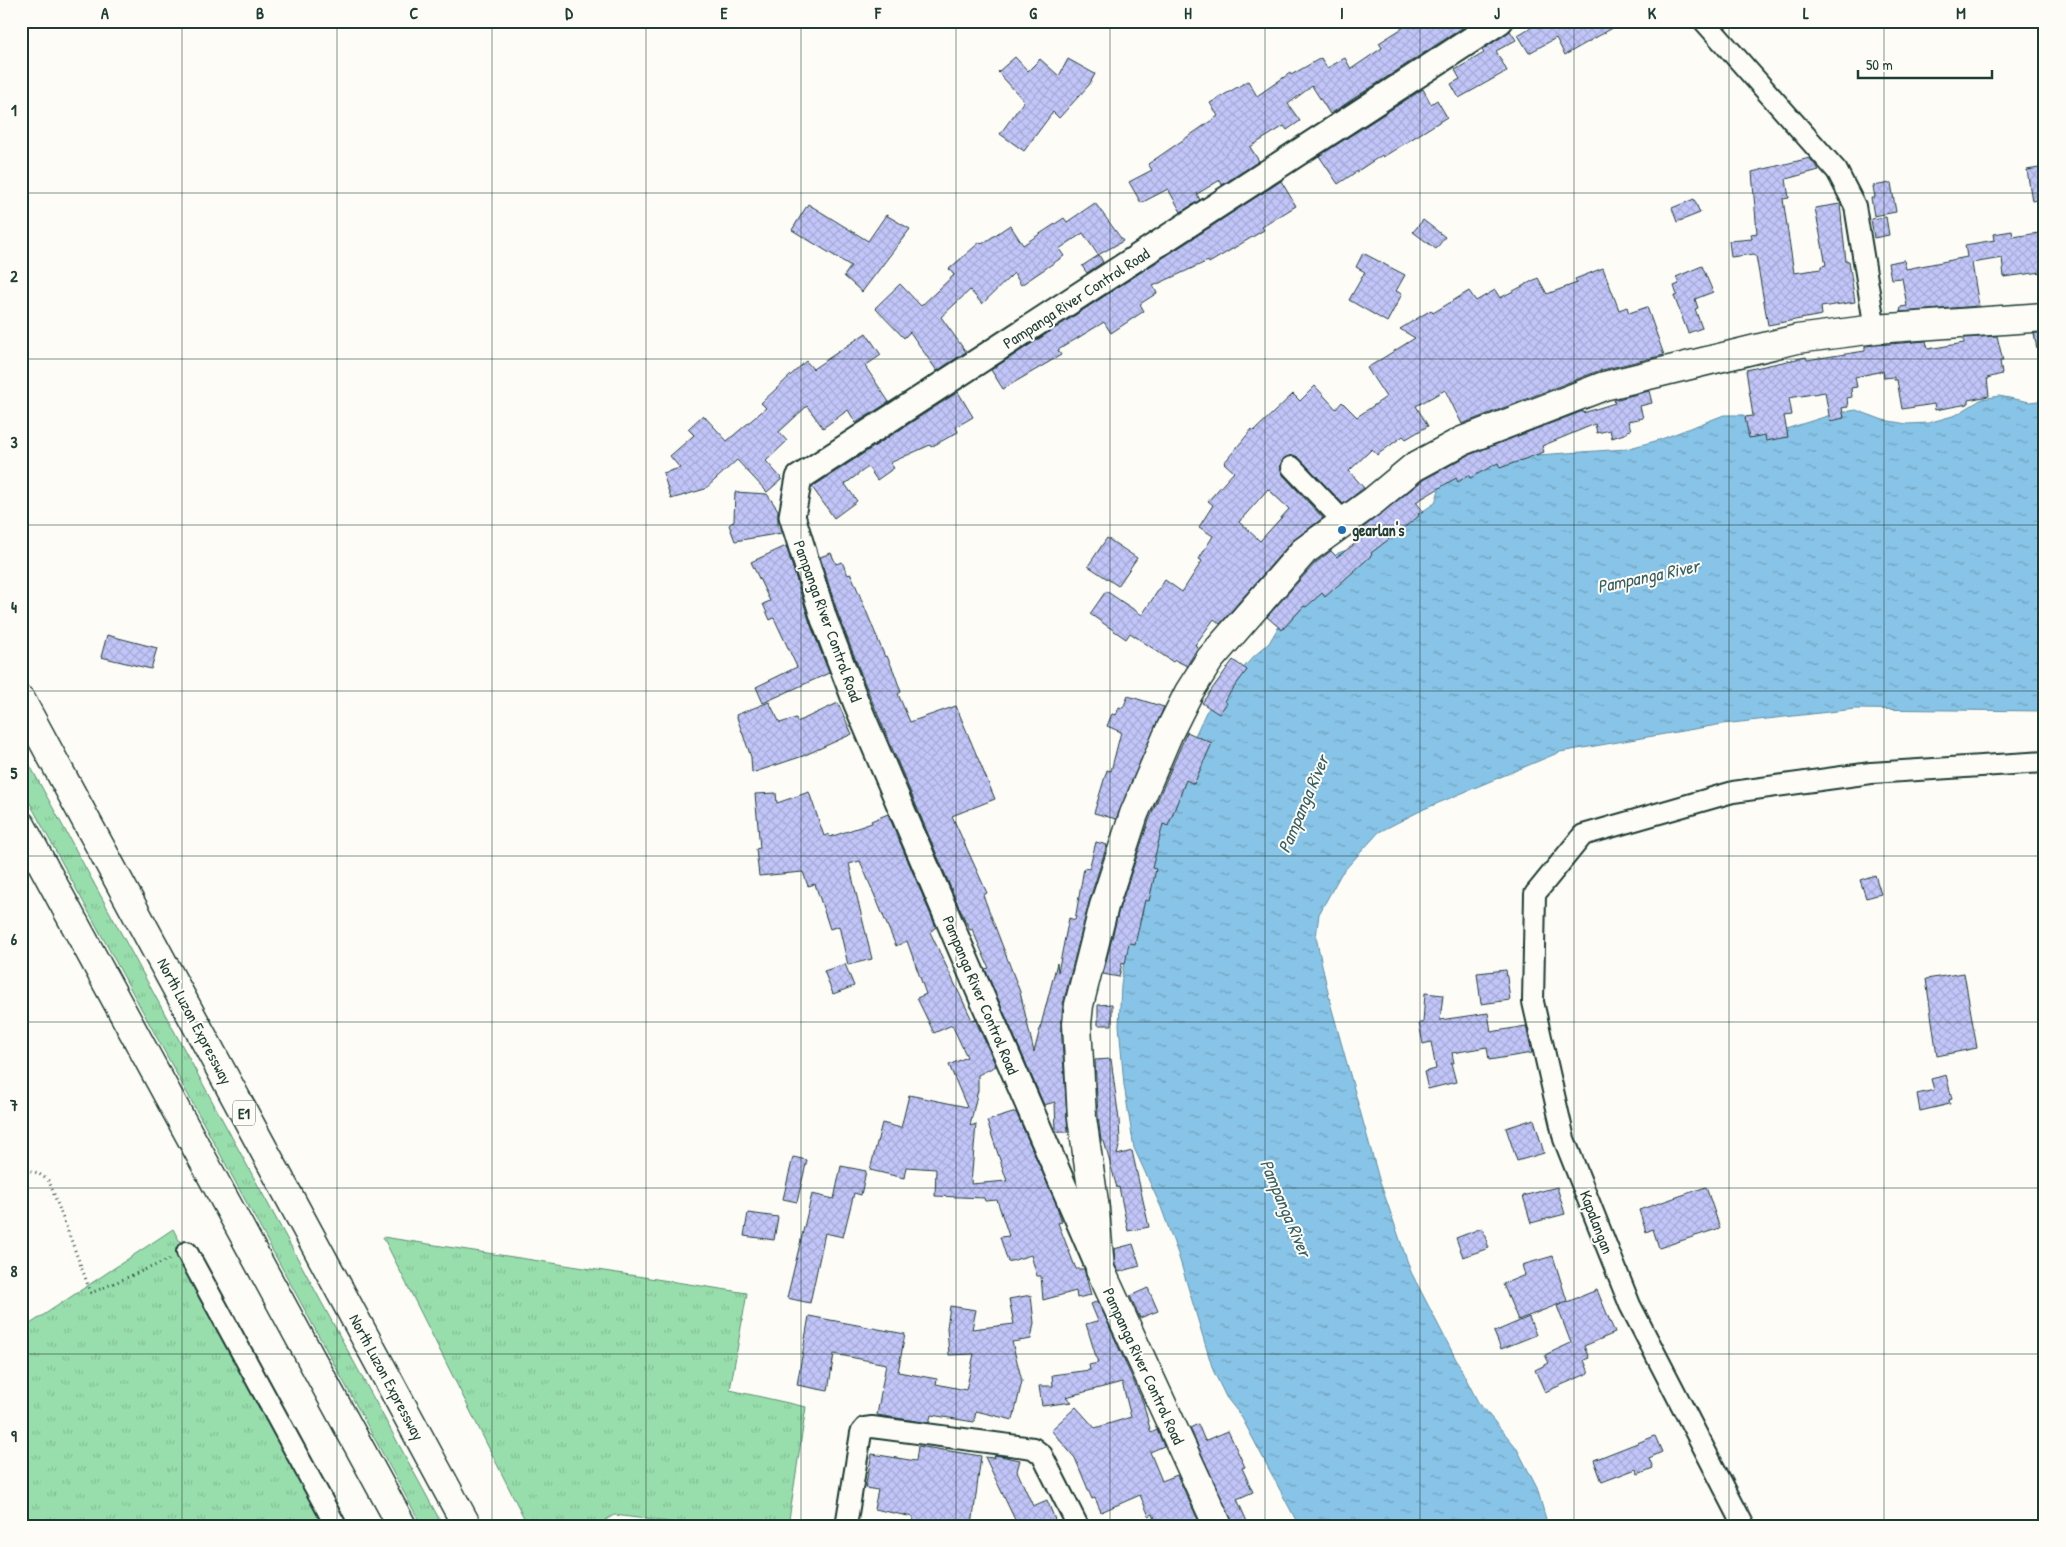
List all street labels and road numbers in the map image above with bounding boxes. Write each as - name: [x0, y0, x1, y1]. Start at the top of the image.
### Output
- street label: Pampanga River Control Road: [999, 242, 1153, 354]
- street label: Pampanga River Control Road: [789, 537, 867, 705]
- street label: Pampanga River Control Road: [938, 912, 1024, 1078]
- street label: North Luzon Expressway: [152, 954, 238, 1088]
- road number: E1: [233, 1100, 255, 1126]
- street label: Kapalangan: [1575, 1187, 1619, 1257]
- street label: Pampanga River Control Road: [1098, 1284, 1190, 1448]
- street label: North Luzon Expressway: [344, 1310, 430, 1444]

